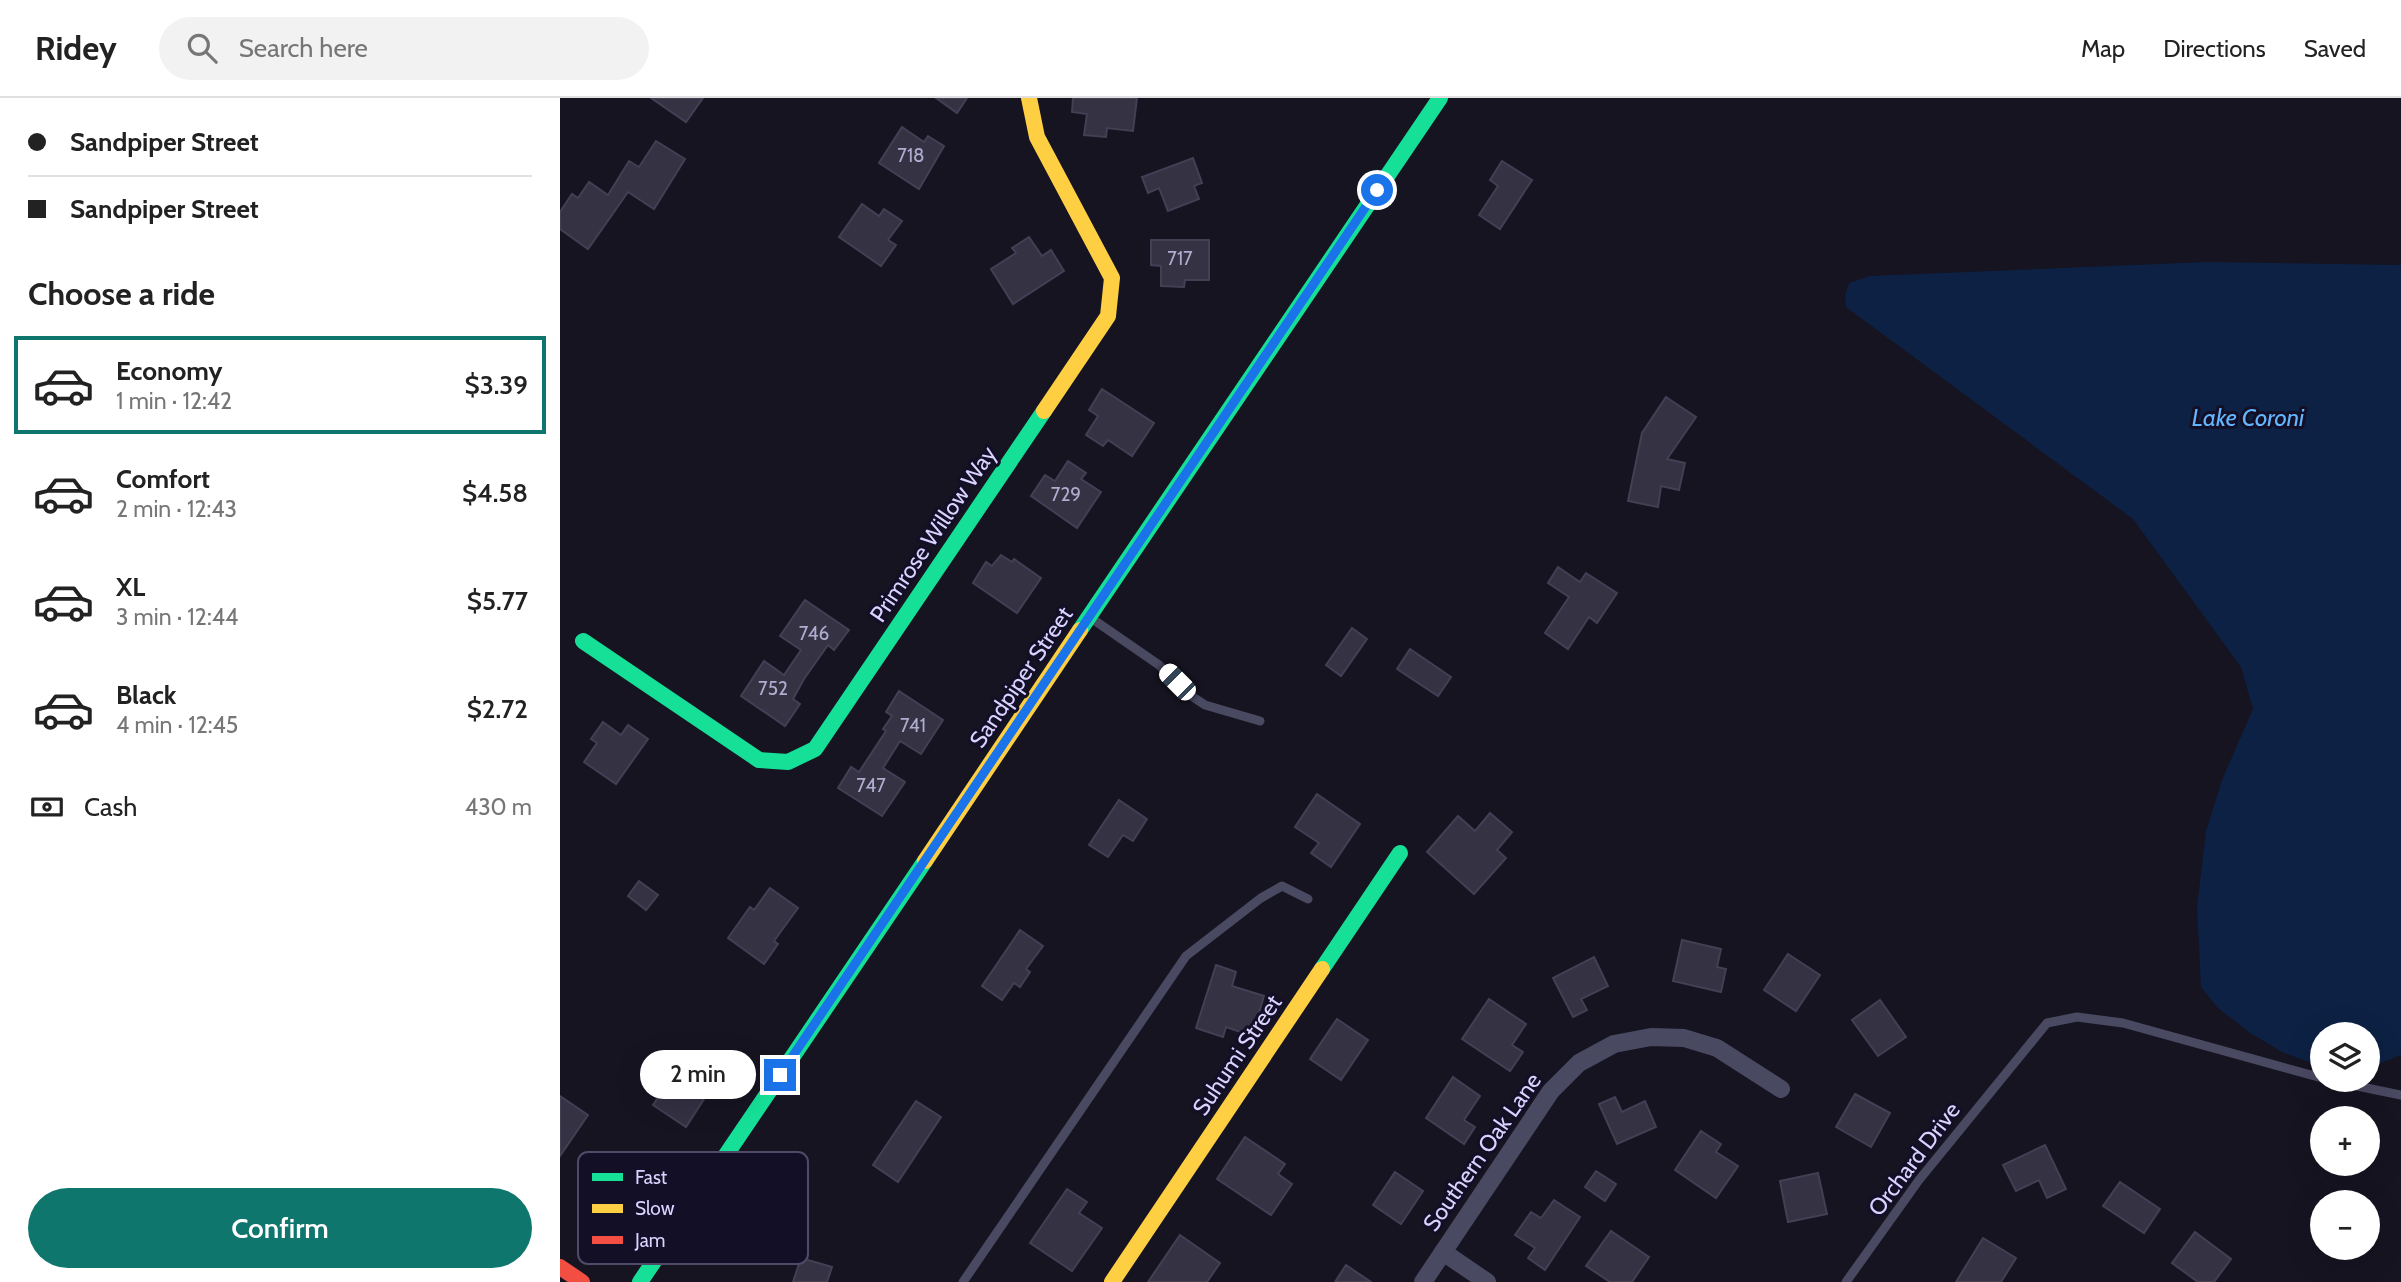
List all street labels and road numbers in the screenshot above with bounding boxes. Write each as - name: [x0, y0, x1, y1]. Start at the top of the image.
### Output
- street label: Primrose Willow Way: [864, 440, 1002, 627]
- street label: Sandpiper Street: [964, 601, 1079, 753]
- street label: Suhumi Street: [1186, 989, 1288, 1121]
- street label: Southern Oak Lane: [1417, 1067, 1547, 1236]
- street label: Orchard Drive: [1862, 1097, 1966, 1221]

